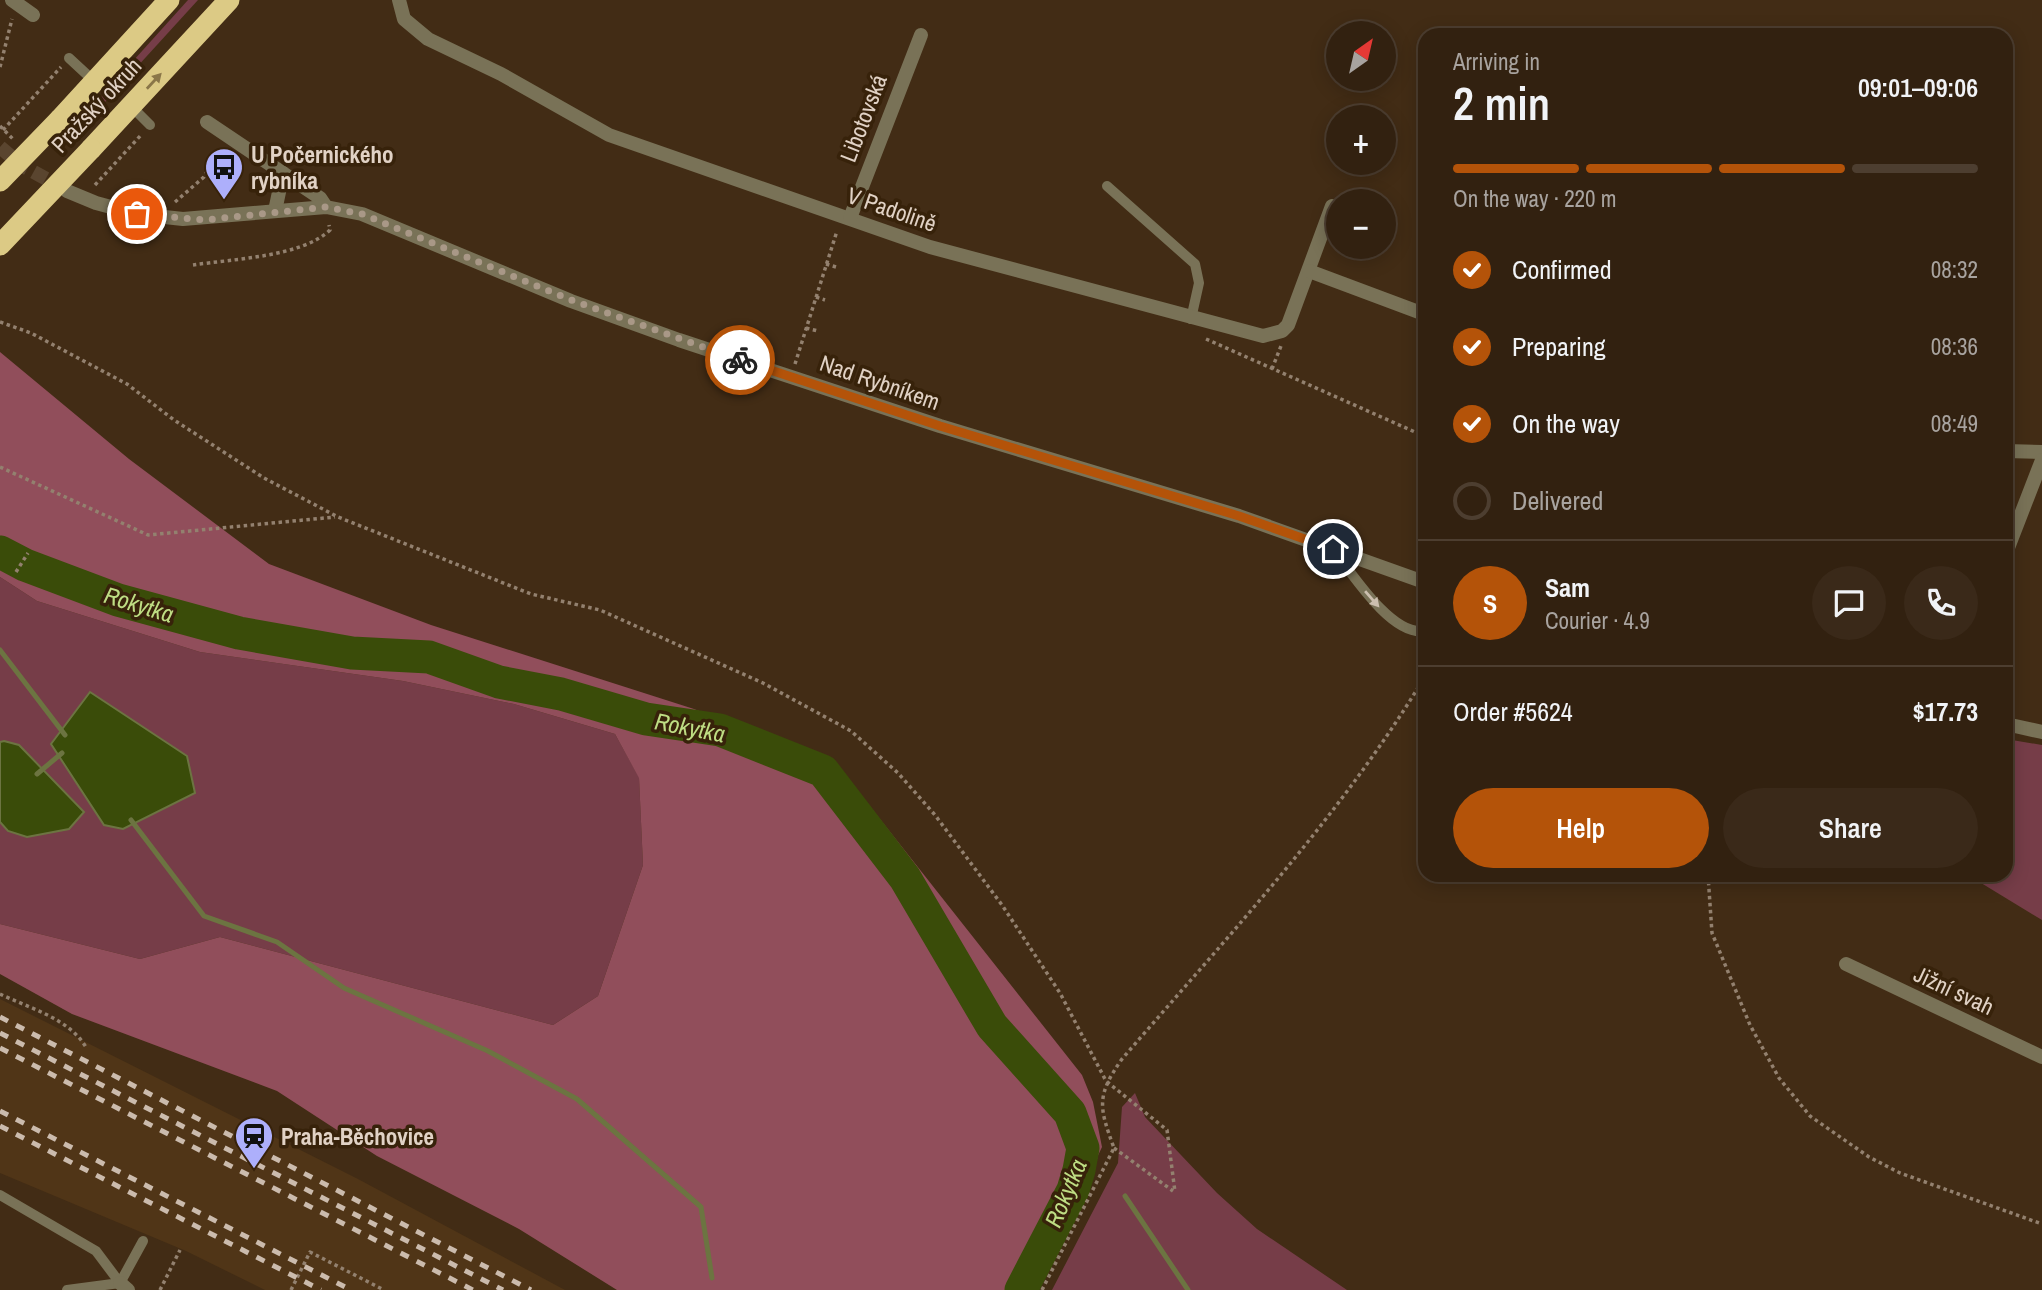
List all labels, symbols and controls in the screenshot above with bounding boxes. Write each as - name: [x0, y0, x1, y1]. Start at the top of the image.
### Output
- north arrow: [1326, 21, 1396, 91]
- map controls: [1326, 21, 1396, 259]
- text: Arriving in: [1453, 46, 1540, 77]
- street label: Pražský okruh: [44, 51, 148, 159]
- street label: Libotovská: [832, 69, 894, 166]
- text: 09:01–09:06: [1858, 70, 1978, 105]
- text: 2 min: [1453, 72, 1550, 134]
- one-way arrow: [146, 73, 162, 90]
- button: +: [1326, 105, 1396, 175]
- place label: U Počernického rybníka: [251, 139, 394, 196]
- bus stop icon: U Počernického rybníka: [203, 146, 245, 201]
- street label: V Padolině: [843, 179, 941, 239]
- text: On the way · 220 m: [1453, 183, 1617, 214]
- pin: [107, 184, 167, 244]
- button: −: [1326, 189, 1396, 259]
- icon: bag: [118, 195, 156, 233]
- icon: check: [1453, 251, 1491, 289]
- text: Confirmed: [1512, 252, 1612, 287]
- text: 08:32: [1931, 254, 1978, 285]
- courier: [705, 325, 775, 395]
- icon: check: [1453, 328, 1491, 366]
- text: Preparing: [1512, 329, 1606, 364]
- text: 08:36: [1931, 331, 1978, 362]
- icon: bike: [721, 341, 759, 379]
- street label: Nad Rybníkem: [816, 347, 944, 417]
- icon: check: [1453, 405, 1491, 443]
- text: On the way: [1512, 406, 1620, 441]
- text: 08:49: [1931, 408, 1978, 439]
- text: Delivered: [1512, 483, 1603, 518]
- pin: [1303, 519, 1363, 579]
- icon: home: [1314, 530, 1352, 568]
- button: chat: [1812, 566, 1886, 640]
- button: phone: [1904, 566, 1978, 640]
- text: Sam: [1545, 570, 1590, 605]
- water label: Rokytka: [100, 578, 178, 630]
- text: S: [1483, 586, 1497, 621]
- one-way arrow: [1364, 590, 1380, 608]
- text: Courier · 4.9: [1545, 605, 1650, 636]
- text: Order #5624: [1453, 694, 1573, 729]
- text: $17.73: [1913, 694, 1978, 729]
- water label: Rokytka: [652, 705, 728, 749]
- button: Help: [1453, 788, 1709, 868]
- button: Share: [1723, 788, 1978, 868]
- street label: Jižní svah: [1909, 958, 1999, 1022]
- station icon: Praha-Běchovice: [233, 1115, 275, 1170]
- place label: Praha-Běchovice: [281, 1121, 434, 1152]
- water label: Rokytka: [1036, 1154, 1094, 1232]

